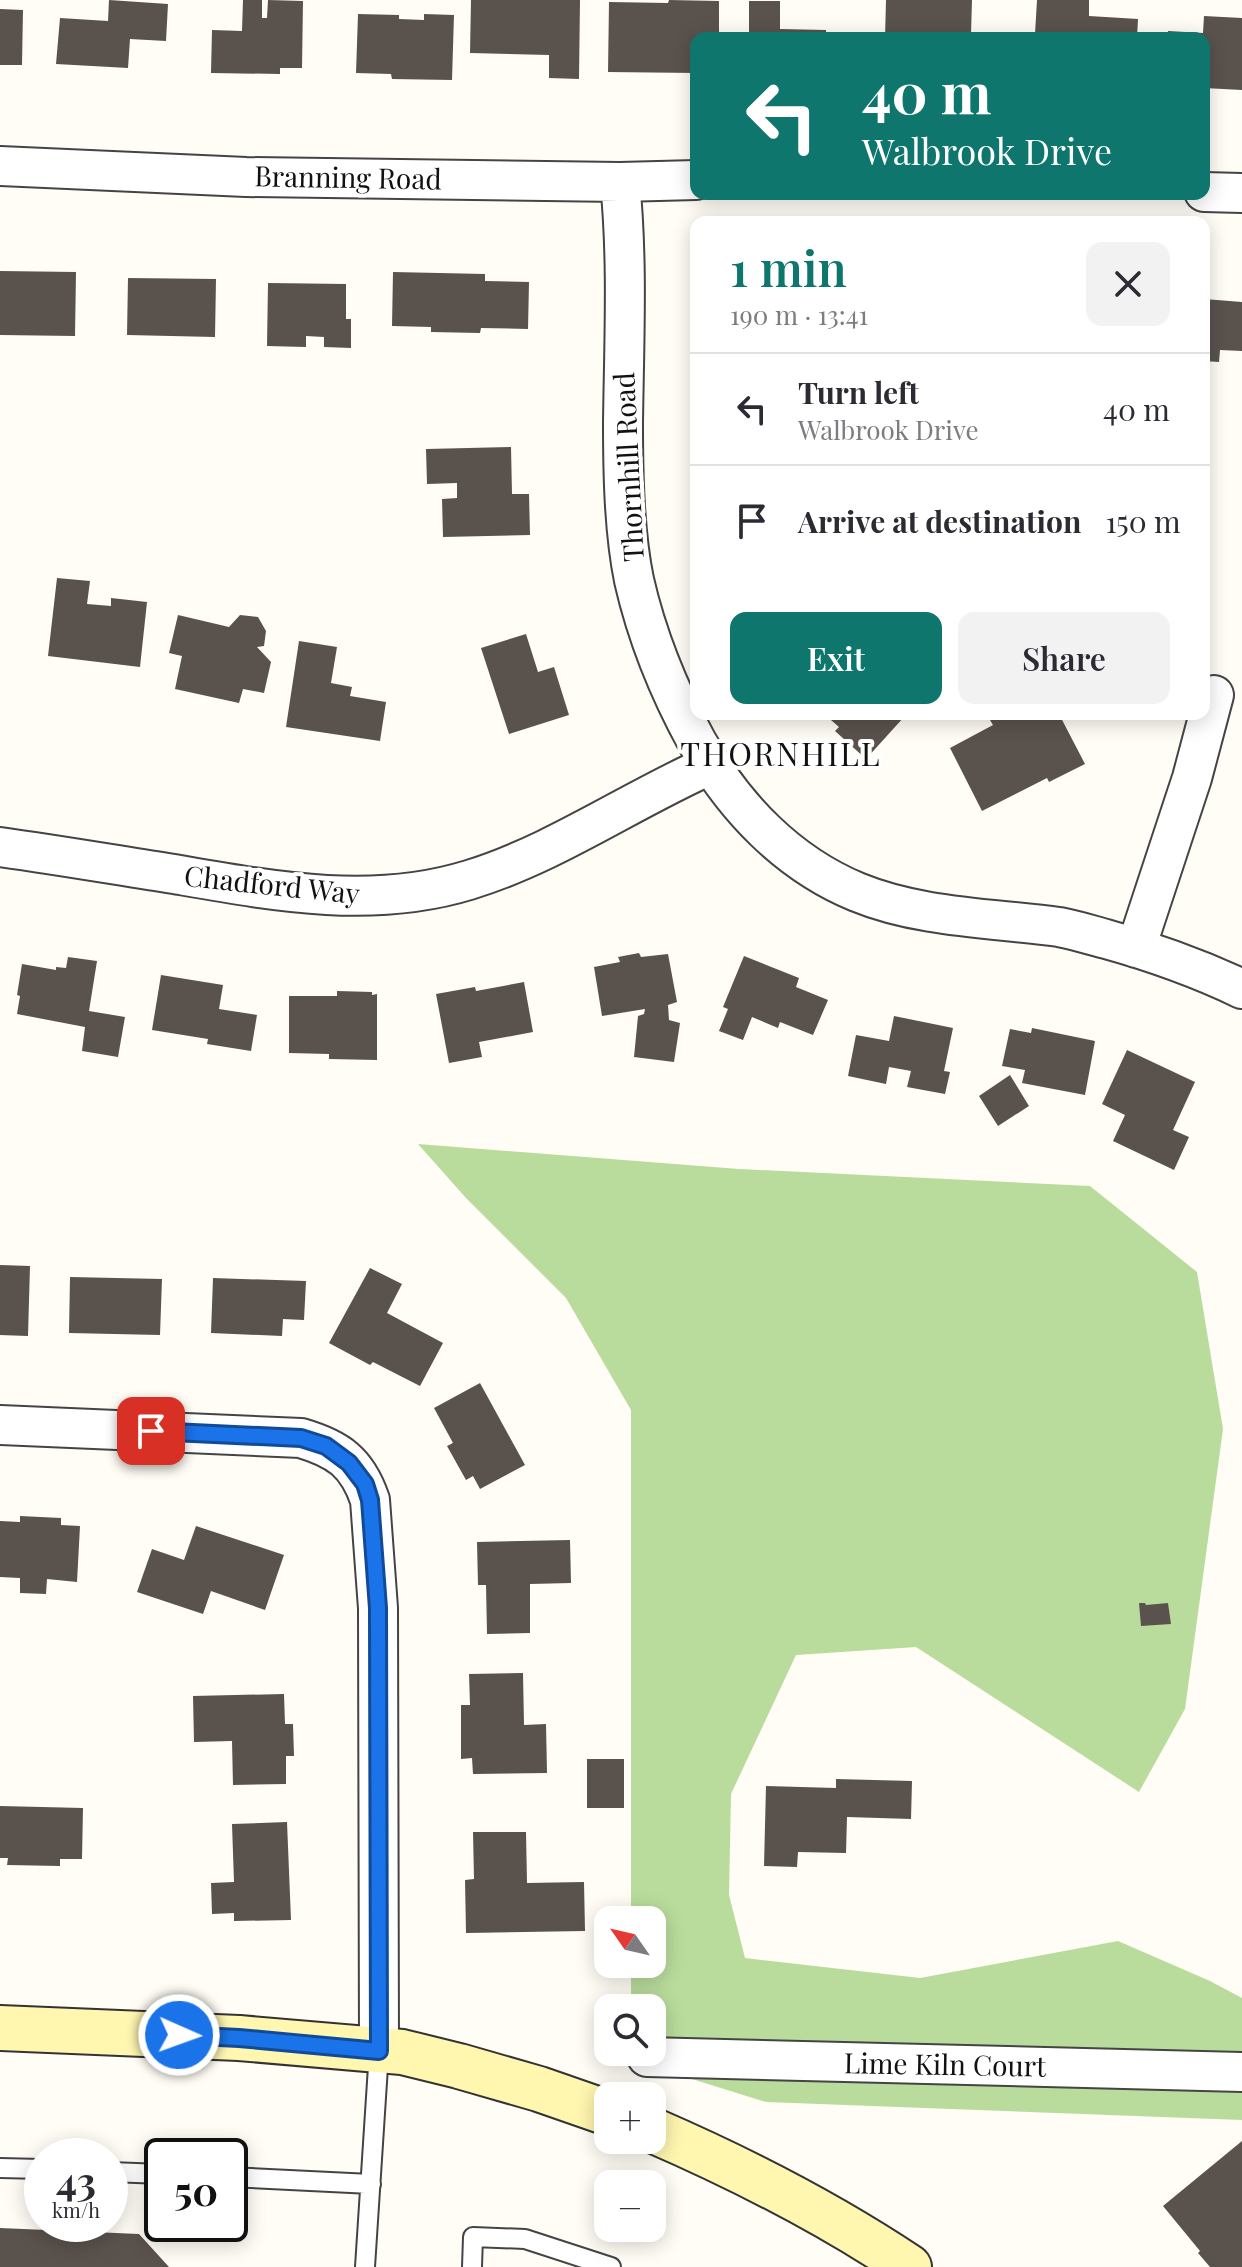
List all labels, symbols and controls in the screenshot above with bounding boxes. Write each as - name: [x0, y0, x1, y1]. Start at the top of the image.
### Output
- text: 40 m: [862, 54, 991, 129]
- icon: left: [730, 64, 834, 168]
- text: Walbrook Drive: [862, 126, 1112, 174]
- street label: Branning Road: [254, 156, 442, 197]
- text: 1 min: [730, 235, 847, 299]
- button: close: [1086, 242, 1170, 326]
- text: 190 m · 13:41: [730, 297, 868, 332]
- street label: Thornhill Road: [604, 371, 651, 563]
- text: Turn left: [798, 372, 919, 412]
- icon: left: [730, 387, 774, 431]
- text: 40 m: [1103, 389, 1170, 429]
- text: Walbrook Drive: [798, 412, 979, 447]
- icon: arrive: [730, 499, 774, 543]
- text: Arrive at destination: [798, 501, 1081, 541]
- text: 150 m: [1105, 501, 1181, 541]
- button: Exit: [730, 612, 942, 704]
- button: Share: [958, 612, 1170, 704]
- district label: THORNHILL: [680, 731, 882, 774]
- street label: Chadford Way: [183, 856, 362, 911]
- pin: [117, 1397, 185, 1465]
- icon: arrive: [129, 1409, 173, 1453]
- north arrow: [594, 1906, 666, 1978]
- map controls: [594, 1906, 666, 2242]
- position arrow: [137, 1993, 221, 2077]
- button: search: [594, 1994, 666, 2066]
- street label: Lime Kiln Court: [844, 2043, 1047, 2084]
- button: +: [594, 2082, 666, 2154]
- speed limit sign: 50: [144, 2138, 248, 2242]
- text: 43: [56, 2153, 96, 2206]
- button: −: [594, 2170, 666, 2242]
- text: km/h: [52, 2196, 100, 2223]

